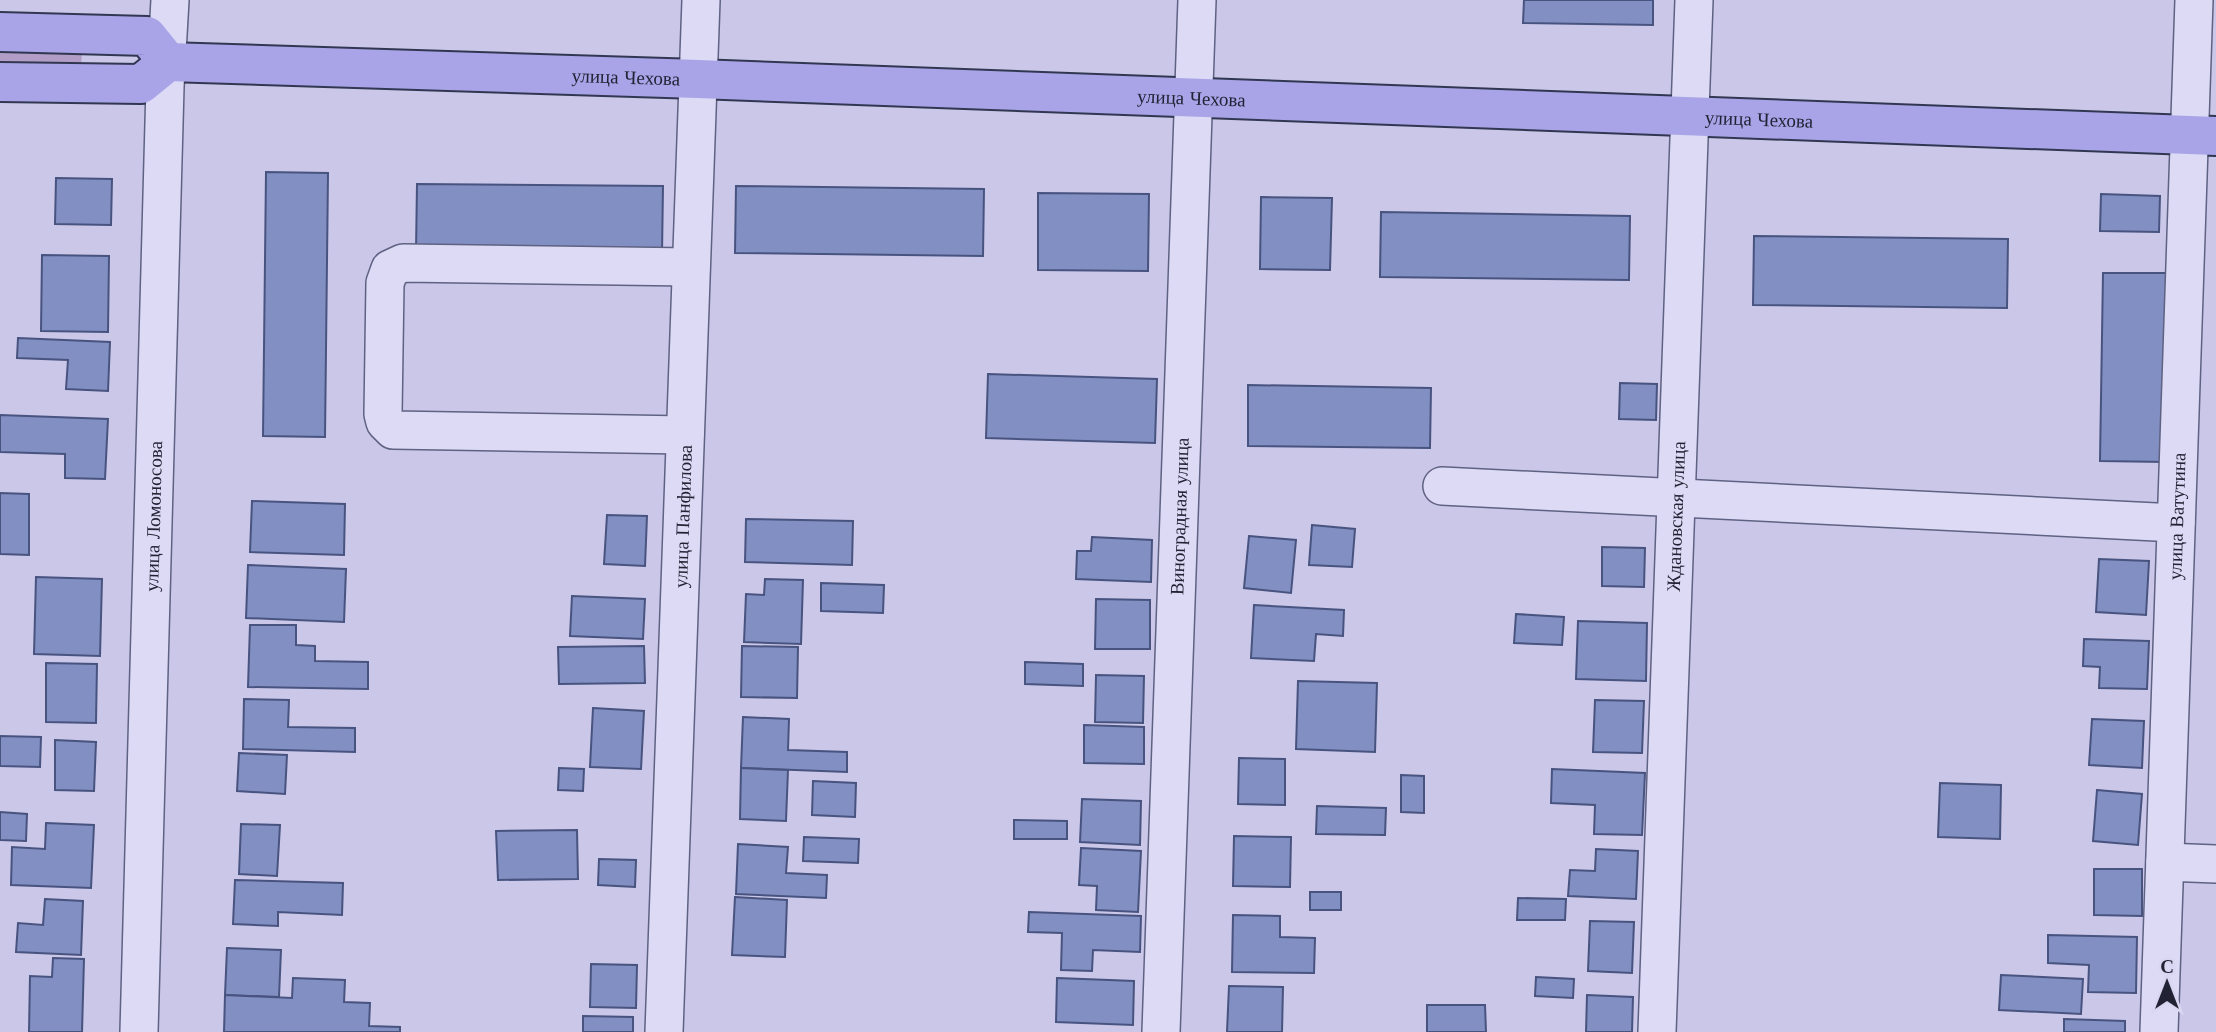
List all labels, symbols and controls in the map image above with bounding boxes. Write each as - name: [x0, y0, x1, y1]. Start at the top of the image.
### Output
- street label: улица Чехова: [571, 63, 681, 90]
- street label: улица Чехова: [1137, 84, 1247, 111]
- street label: улица Чехова: [1705, 105, 1814, 132]
- street label: Виноградная улица: [1165, 437, 1193, 596]
- street label: улица Ломоносова: [140, 440, 167, 592]
- street label: Ждановская улица: [1661, 440, 1690, 592]
- street label: улица Панфилова: [668, 444, 697, 588]
- street label: улица Ватутина: [2163, 452, 2190, 580]
- north arrow: [2132, 948, 2202, 1018]
- text: С: [2160, 955, 2174, 978]

